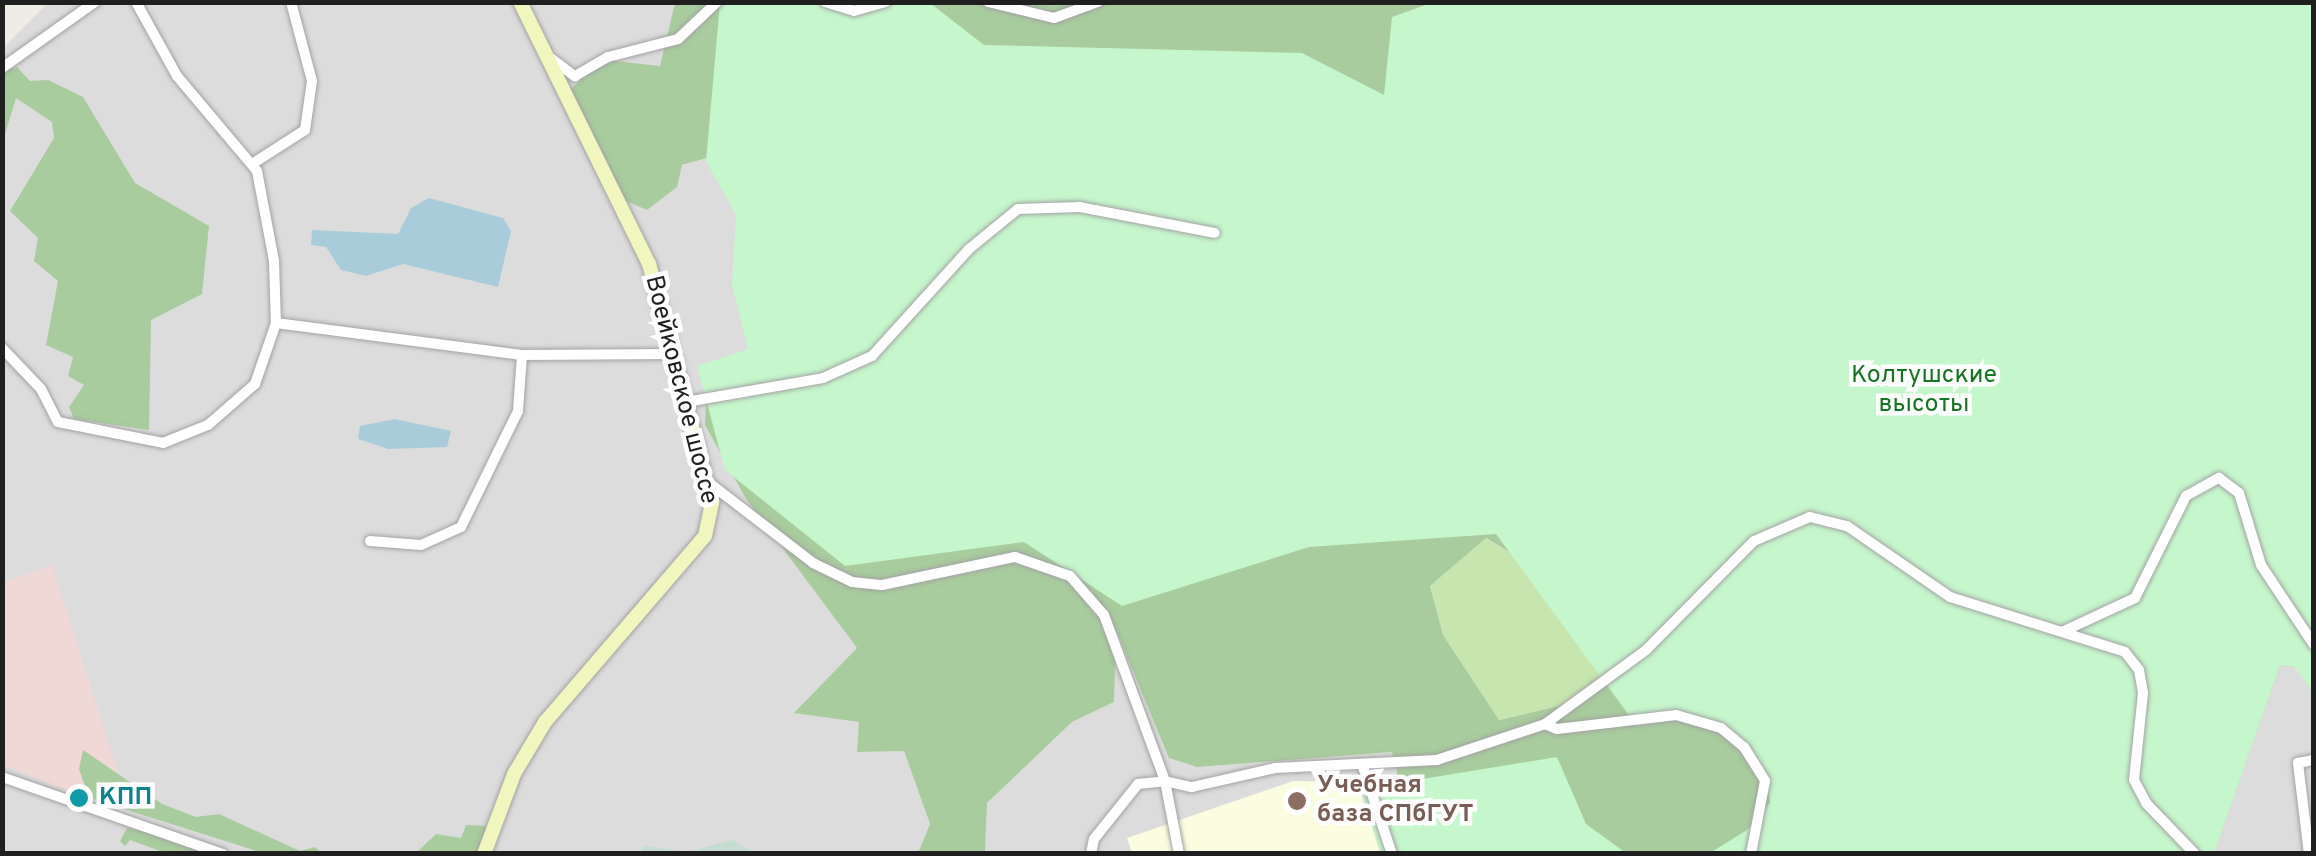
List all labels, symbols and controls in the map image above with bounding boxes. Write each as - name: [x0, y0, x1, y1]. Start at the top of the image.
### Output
- street label: Воейковское шоссе: [637, 273, 723, 507]
- park label: Колтушские высоты: [1851, 362, 1997, 421]
- place label: Учебная база СПбГУТ: [1317, 772, 1473, 831]
- place label: КПП: [99, 783, 152, 813]
- marker: КПП: [68, 787, 90, 809]
- marker: Учебная база СПбГУТ: [1286, 790, 1308, 812]

